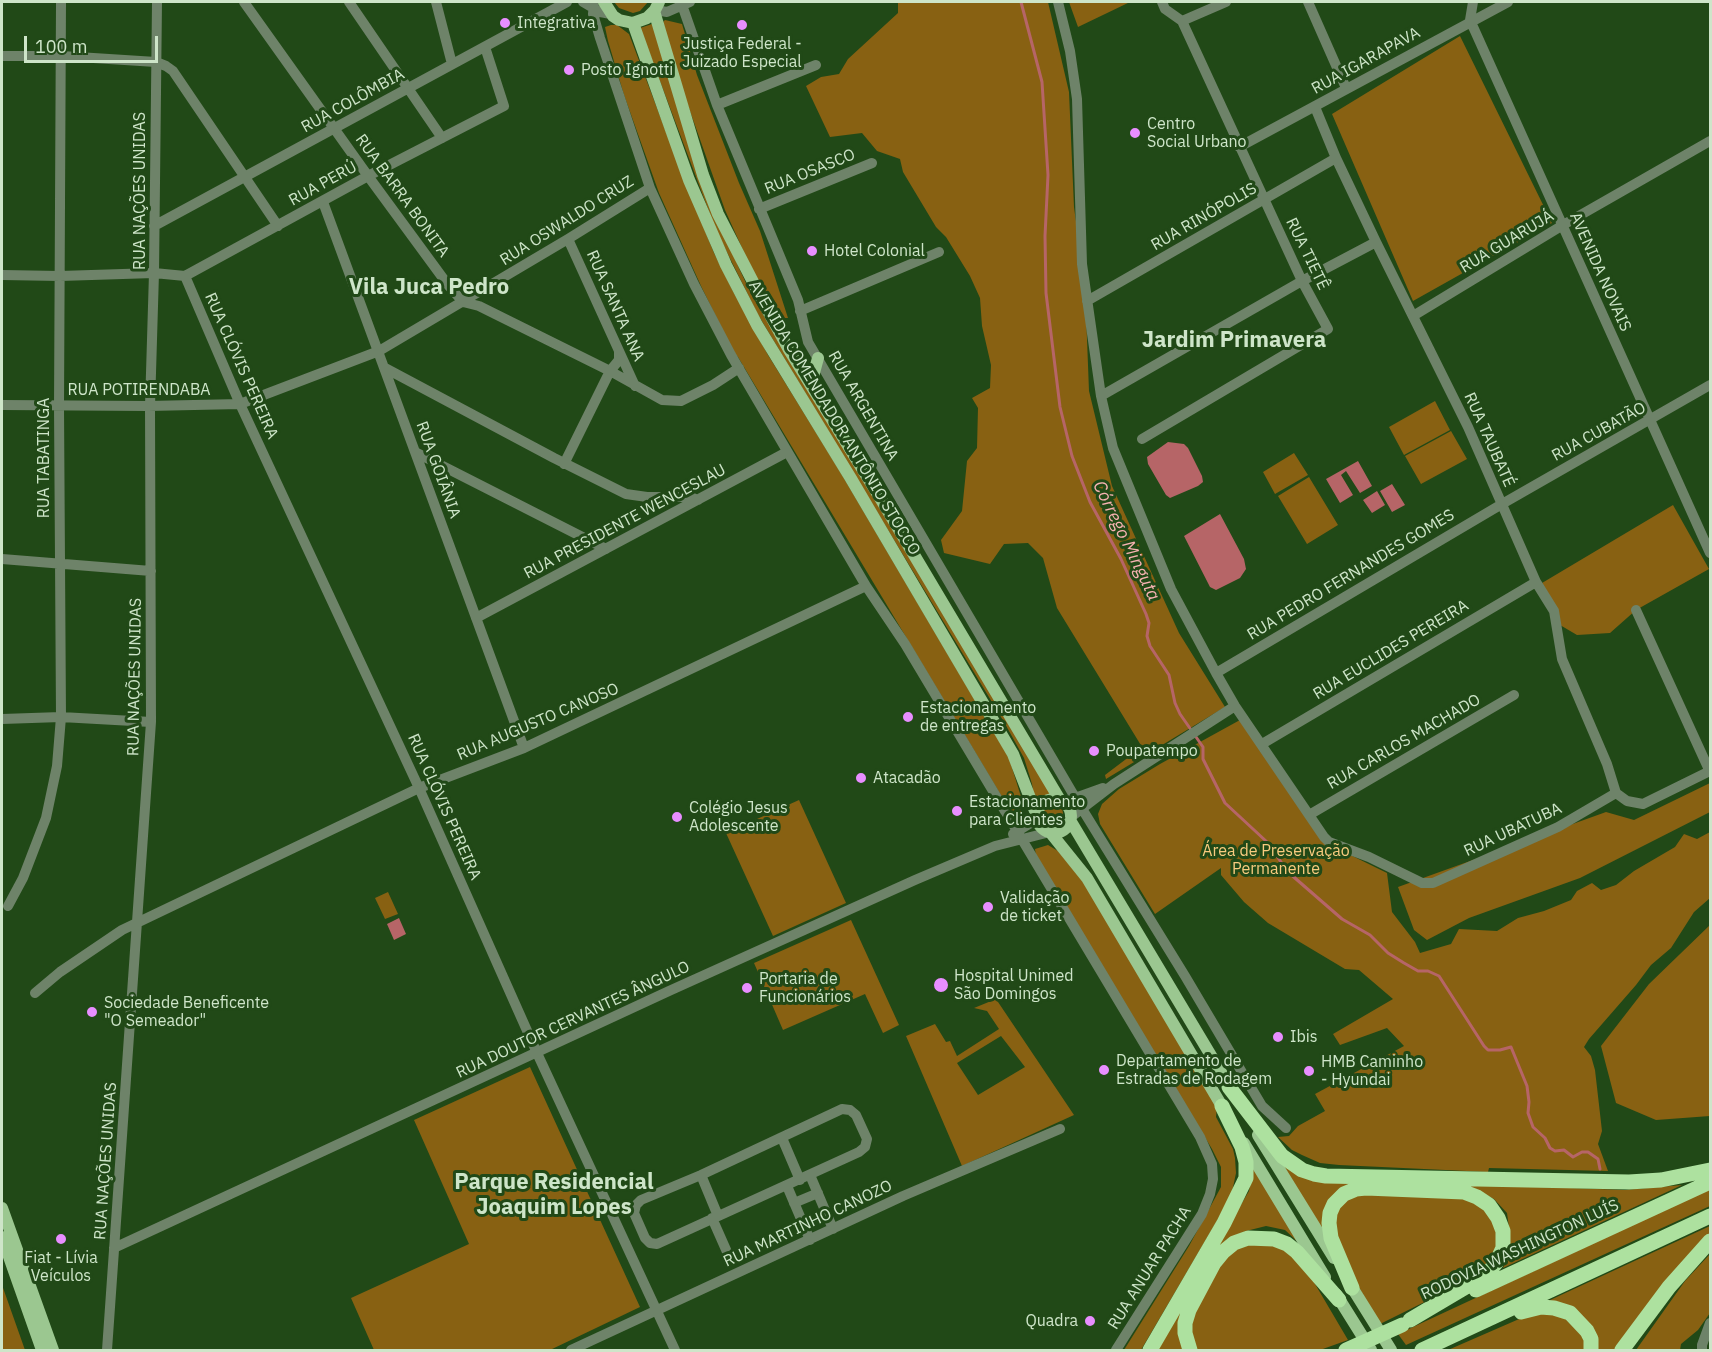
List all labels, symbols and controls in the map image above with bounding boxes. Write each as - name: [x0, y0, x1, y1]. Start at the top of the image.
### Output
- place label: Integrativa: [517, 13, 596, 33]
- marker: Integrativa: [498, 16, 512, 30]
- marker: Justiça Federal - Juizado Especial: [735, 18, 749, 32]
- street label: RUA IGARAPAVA: [1308, 23, 1424, 99]
- scale bar: [27, 24, 160, 62]
- place label: Justiça Federal - Juizado Especial: [682, 34, 802, 72]
- text: 100 m: [35, 35, 87, 58]
- place label: Posto Ignotti: [581, 60, 673, 80]
- marker: Posto Ignotti: [562, 63, 576, 77]
- street label: RUA COLÔMBIA: [298, 65, 408, 137]
- street label: RUA NAÇÕES UNIDAS: [130, 112, 150, 270]
- place label: Centro Social Urbano: [1147, 114, 1247, 152]
- marker: Centro Social Urbano: [1128, 126, 1142, 140]
- street label: RUA BARRA BONITA: [351, 131, 453, 261]
- street label: RUA OSASCO: [762, 145, 858, 199]
- street label: RUA PERÚ: [286, 158, 360, 210]
- street label: RUA OSWALDO CRUZ: [497, 172, 637, 270]
- street label: RUA RINÓPOLIS: [1148, 179, 1260, 255]
- street label: RUA GUARUJÁ: [1457, 207, 1557, 277]
- street label: AVENIDA NOVAIS: [1565, 209, 1635, 335]
- street label: RUA TIETÊ: [1281, 215, 1333, 293]
- place label: Hotel Colonial: [824, 241, 925, 261]
- marker: Hotel Colonial: [805, 244, 819, 258]
- street label: RUA SANTA ANA: [582, 247, 648, 365]
- district label: Vila Juca Pedro: [349, 275, 509, 301]
- street label: AVENIDA COMENDADOR ANTÔNIO STOCCO: [744, 277, 924, 559]
- street label: RUA CLÓVIS PEREIRA: [200, 290, 282, 442]
- district label: Jardim Primavera: [1142, 328, 1326, 354]
- street label: RUA ARGENTINA: [824, 348, 902, 464]
- street label: RUA POTIRENDABA: [67, 380, 211, 400]
- street label: RUA TAUBATÉ: [1460, 390, 1518, 490]
- street label: RUA TABATINGA: [34, 398, 54, 518]
- street label: RUA CUBATÃO: [1549, 398, 1649, 466]
- street label: RUA GOIÂNIA: [412, 419, 464, 521]
- street label: RUA PRESIDENTE WENCESLAU: [521, 460, 729, 584]
- water label: Córrego Minguta: [1088, 478, 1164, 604]
- street label: RUA PEDRO FERNANDES GOMES: [1244, 505, 1458, 645]
- street label: RUA EUCLIDES PEREIRA: [1310, 596, 1472, 704]
- street label: RUA NAÇÕES UNIDAS: [124, 598, 146, 756]
- street label: RUA AUGUSTO CANOSO: [454, 679, 622, 765]
- street label: RUA CARLOS MACHADO: [1324, 690, 1484, 794]
- place label: Estacionamento de entregas: [920, 698, 1036, 736]
- marker: Estacionamento de entregas: [901, 710, 915, 724]
- street label: RUA CLÓVIS PEREIRA: [403, 731, 485, 883]
- place label: Poupatempo: [1106, 741, 1198, 761]
- marker: Poupatempo: [1087, 744, 1101, 758]
- place label: Atacadão: [873, 768, 941, 788]
- marker: Atacadão: [854, 771, 868, 785]
- place label: Estacionamento para Clientes: [969, 792, 1085, 830]
- place label: Colégio Jesus Adolescente: [689, 798, 788, 836]
- street label: RUA UBATUBA: [1461, 799, 1565, 861]
- marker: Estacionamento para Clientes: [950, 804, 964, 818]
- marker: Colégio Jesus Adolescente: [670, 810, 684, 824]
- park label: Área de Preservação Permanente: [1202, 841, 1350, 879]
- place label: Validação de ticket: [1000, 888, 1070, 926]
- marker: Validação de ticket: [981, 900, 995, 914]
- street label: RUA DOUTOR CERVANTES ÂNGULO: [453, 957, 693, 1083]
- place label: Hospital Unimed São Domingos: [954, 966, 1074, 1004]
- place label: Portaria de Funcionários: [759, 969, 851, 1007]
- marker: Hospital Unimed São Domingos: [932, 976, 950, 994]
- marker: Portaria de Funcionários: [740, 981, 754, 995]
- place label: Sociedade Beneficente "O Semeador": [104, 993, 269, 1031]
- marker: Sociedade Beneficente "O Semeador": [85, 1005, 99, 1019]
- place label: Ibis: [1290, 1027, 1317, 1047]
- marker: Ibis: [1271, 1030, 1285, 1044]
- place label: Departamento de Estradas de Rodagem: [1116, 1051, 1272, 1089]
- place label: HMB Caminho - Hyundai: [1321, 1052, 1423, 1090]
- marker: Departamento de Estradas de Rodagem: [1097, 1063, 1111, 1077]
- marker: HMB Caminho - Hyundai: [1302, 1064, 1316, 1078]
- street label: RUA NAÇÕES UNIDAS: [91, 1081, 121, 1241]
- district label: Parque Residencial Joaquim Lopes: [454, 1170, 654, 1222]
- street label: RUA MARTINHO CANOZO: [721, 1176, 895, 1272]
- street label: RODOVIA WASHINGTON LUÍS: [1418, 1196, 1622, 1304]
- street label: RUA ANUAR PACHA: [1104, 1203, 1196, 1333]
- marker: Fiat - Lívia Veículos: [54, 1232, 68, 1246]
- place label: Fiat - Lívia Veículos: [24, 1248, 98, 1286]
- place label: Quadra: [1025, 1311, 1078, 1331]
- marker: Quadra: [1083, 1314, 1097, 1328]

